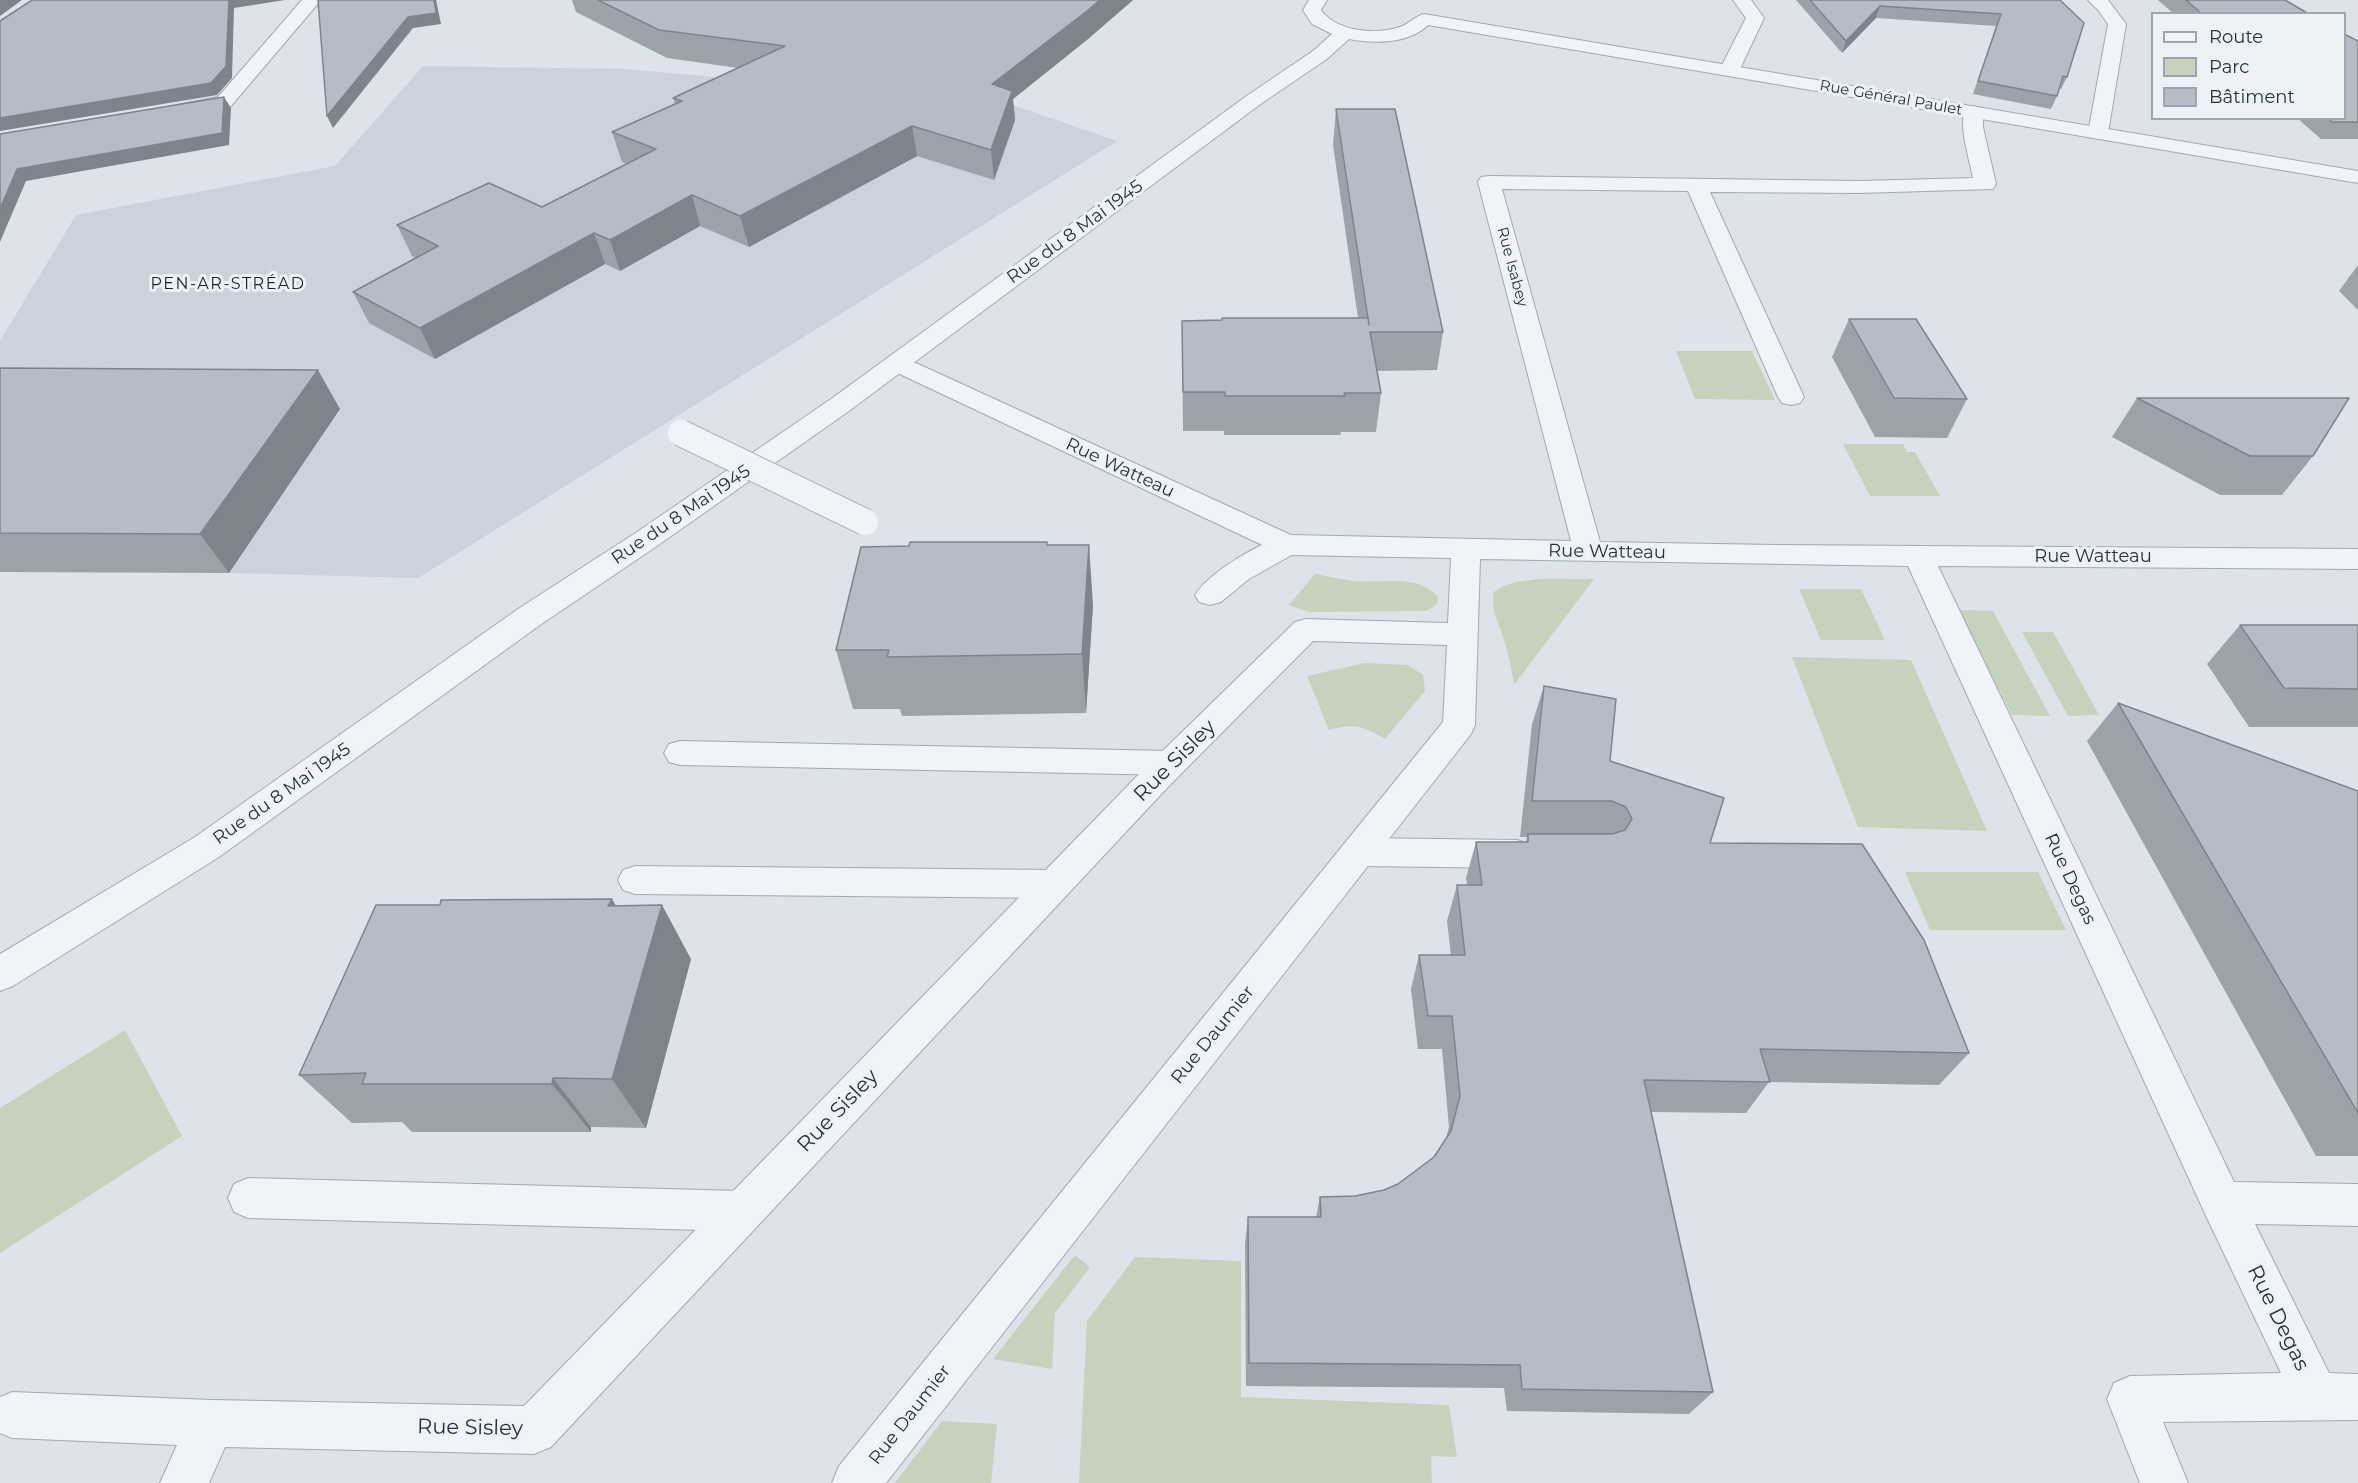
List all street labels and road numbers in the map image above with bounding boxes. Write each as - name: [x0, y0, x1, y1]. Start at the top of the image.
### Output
- street label: Rue Général Paulet: [1818, 77, 1964, 119]
- street label: Rue du 8 Mai 1945: [1003, 175, 1147, 289]
- street label: Rue Isabey: [1493, 225, 1531, 309]
- street label: Rue Watteau: [1062, 433, 1178, 503]
- street label: Rue du 8 Mai 1945: [607, 461, 755, 569]
- street label: Rue Watteau: [1548, 540, 1666, 564]
- street label: Rue Watteau: [2034, 546, 2152, 568]
- street label: Rue Sisley: [1129, 715, 1221, 807]
- street label: Rue du 8 Mai 1945: [209, 738, 355, 850]
- street label: Rue Degas: [2039, 830, 2101, 928]
- street label: Rue Daumier: [1167, 981, 1259, 1089]
- street label: Rue Sisley: [792, 1064, 884, 1158]
- street label: Rue Degas: [2242, 1261, 2314, 1375]
- street label: Rue Daumier: [864, 1361, 956, 1469]
- street label: Rue Sisley: [417, 1414, 523, 1442]

